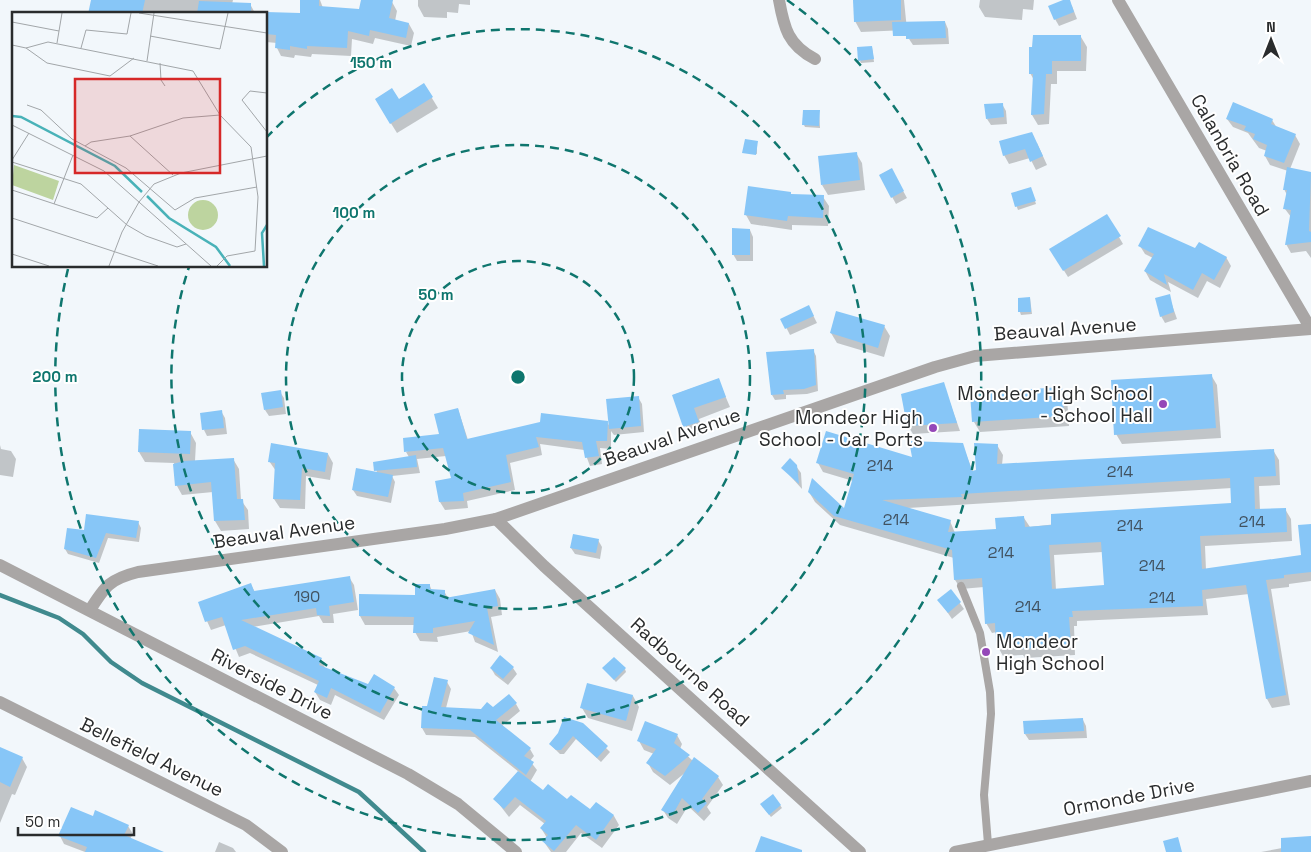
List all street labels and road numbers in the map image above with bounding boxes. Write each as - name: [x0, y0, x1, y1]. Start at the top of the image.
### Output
- street label: Calanbria Road: [1185, 89, 1275, 221]
- street label: Beauval Avenue: [993, 312, 1137, 346]
- street label: Beauval Avenue: [600, 402, 744, 472]
- street label: Beauval Avenue: [211, 510, 357, 554]
- street label: Radbourne Road: [625, 612, 755, 732]
- street label: Riverside Drive: [207, 643, 337, 725]
- street label: Bellefield Avenue: [76, 711, 228, 803]
- street label: Ormonde Drive: [1061, 772, 1197, 822]

